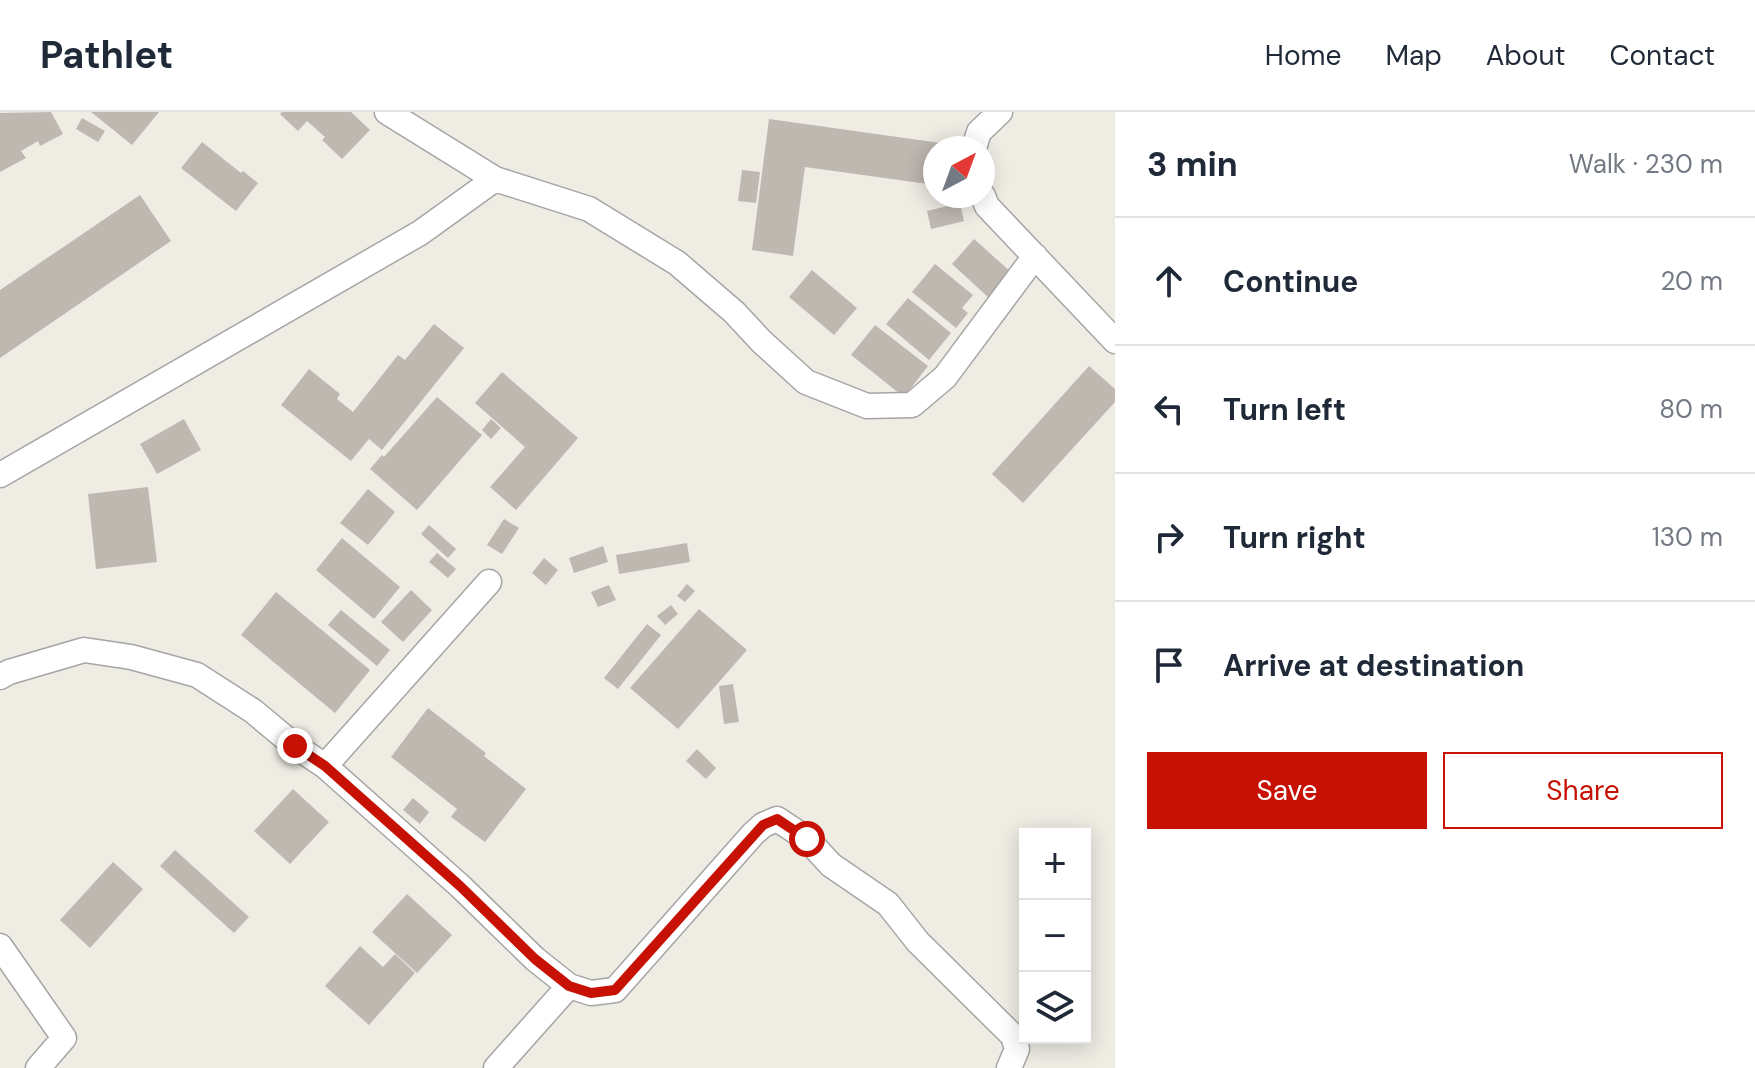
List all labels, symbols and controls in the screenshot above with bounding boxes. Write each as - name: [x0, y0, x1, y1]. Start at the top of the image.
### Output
- text: Pathlet: [40, 30, 173, 80]
- text: Home: [1265, 37, 1341, 74]
- text: Map: [1385, 37, 1442, 74]
- text: About: [1486, 37, 1565, 74]
- text: Contact: [1609, 37, 1715, 74]
- north arrow: [923, 136, 995, 208]
- text: 3 min: [1147, 142, 1238, 187]
- text: Walk · 230 m: [1569, 147, 1723, 181]
- icon: ahead: [1147, 259, 1191, 303]
- text: Continue: [1223, 262, 1358, 301]
- text: 20 m: [1660, 264, 1723, 298]
- icon: left: [1147, 387, 1191, 431]
- text: Turn left: [1223, 390, 1346, 429]
- text: 80 m: [1659, 392, 1723, 426]
- icon: right: [1147, 515, 1191, 559]
- text: Turn right: [1223, 518, 1366, 557]
- text: 130 m: [1652, 520, 1723, 554]
- icon: arrive: [1147, 643, 1191, 687]
- text: Arrive at destination: [1223, 646, 1524, 685]
- route end: [277, 728, 313, 764]
- button: Save: [1147, 752, 1427, 829]
- button: Share: [1443, 752, 1723, 829]
- route start: [789, 821, 825, 857]
- map controls: [1019, 828, 1091, 1044]
- button: +: [1019, 828, 1091, 900]
- button: −: [1019, 900, 1091, 972]
- button: layers: [1019, 972, 1091, 1044]

